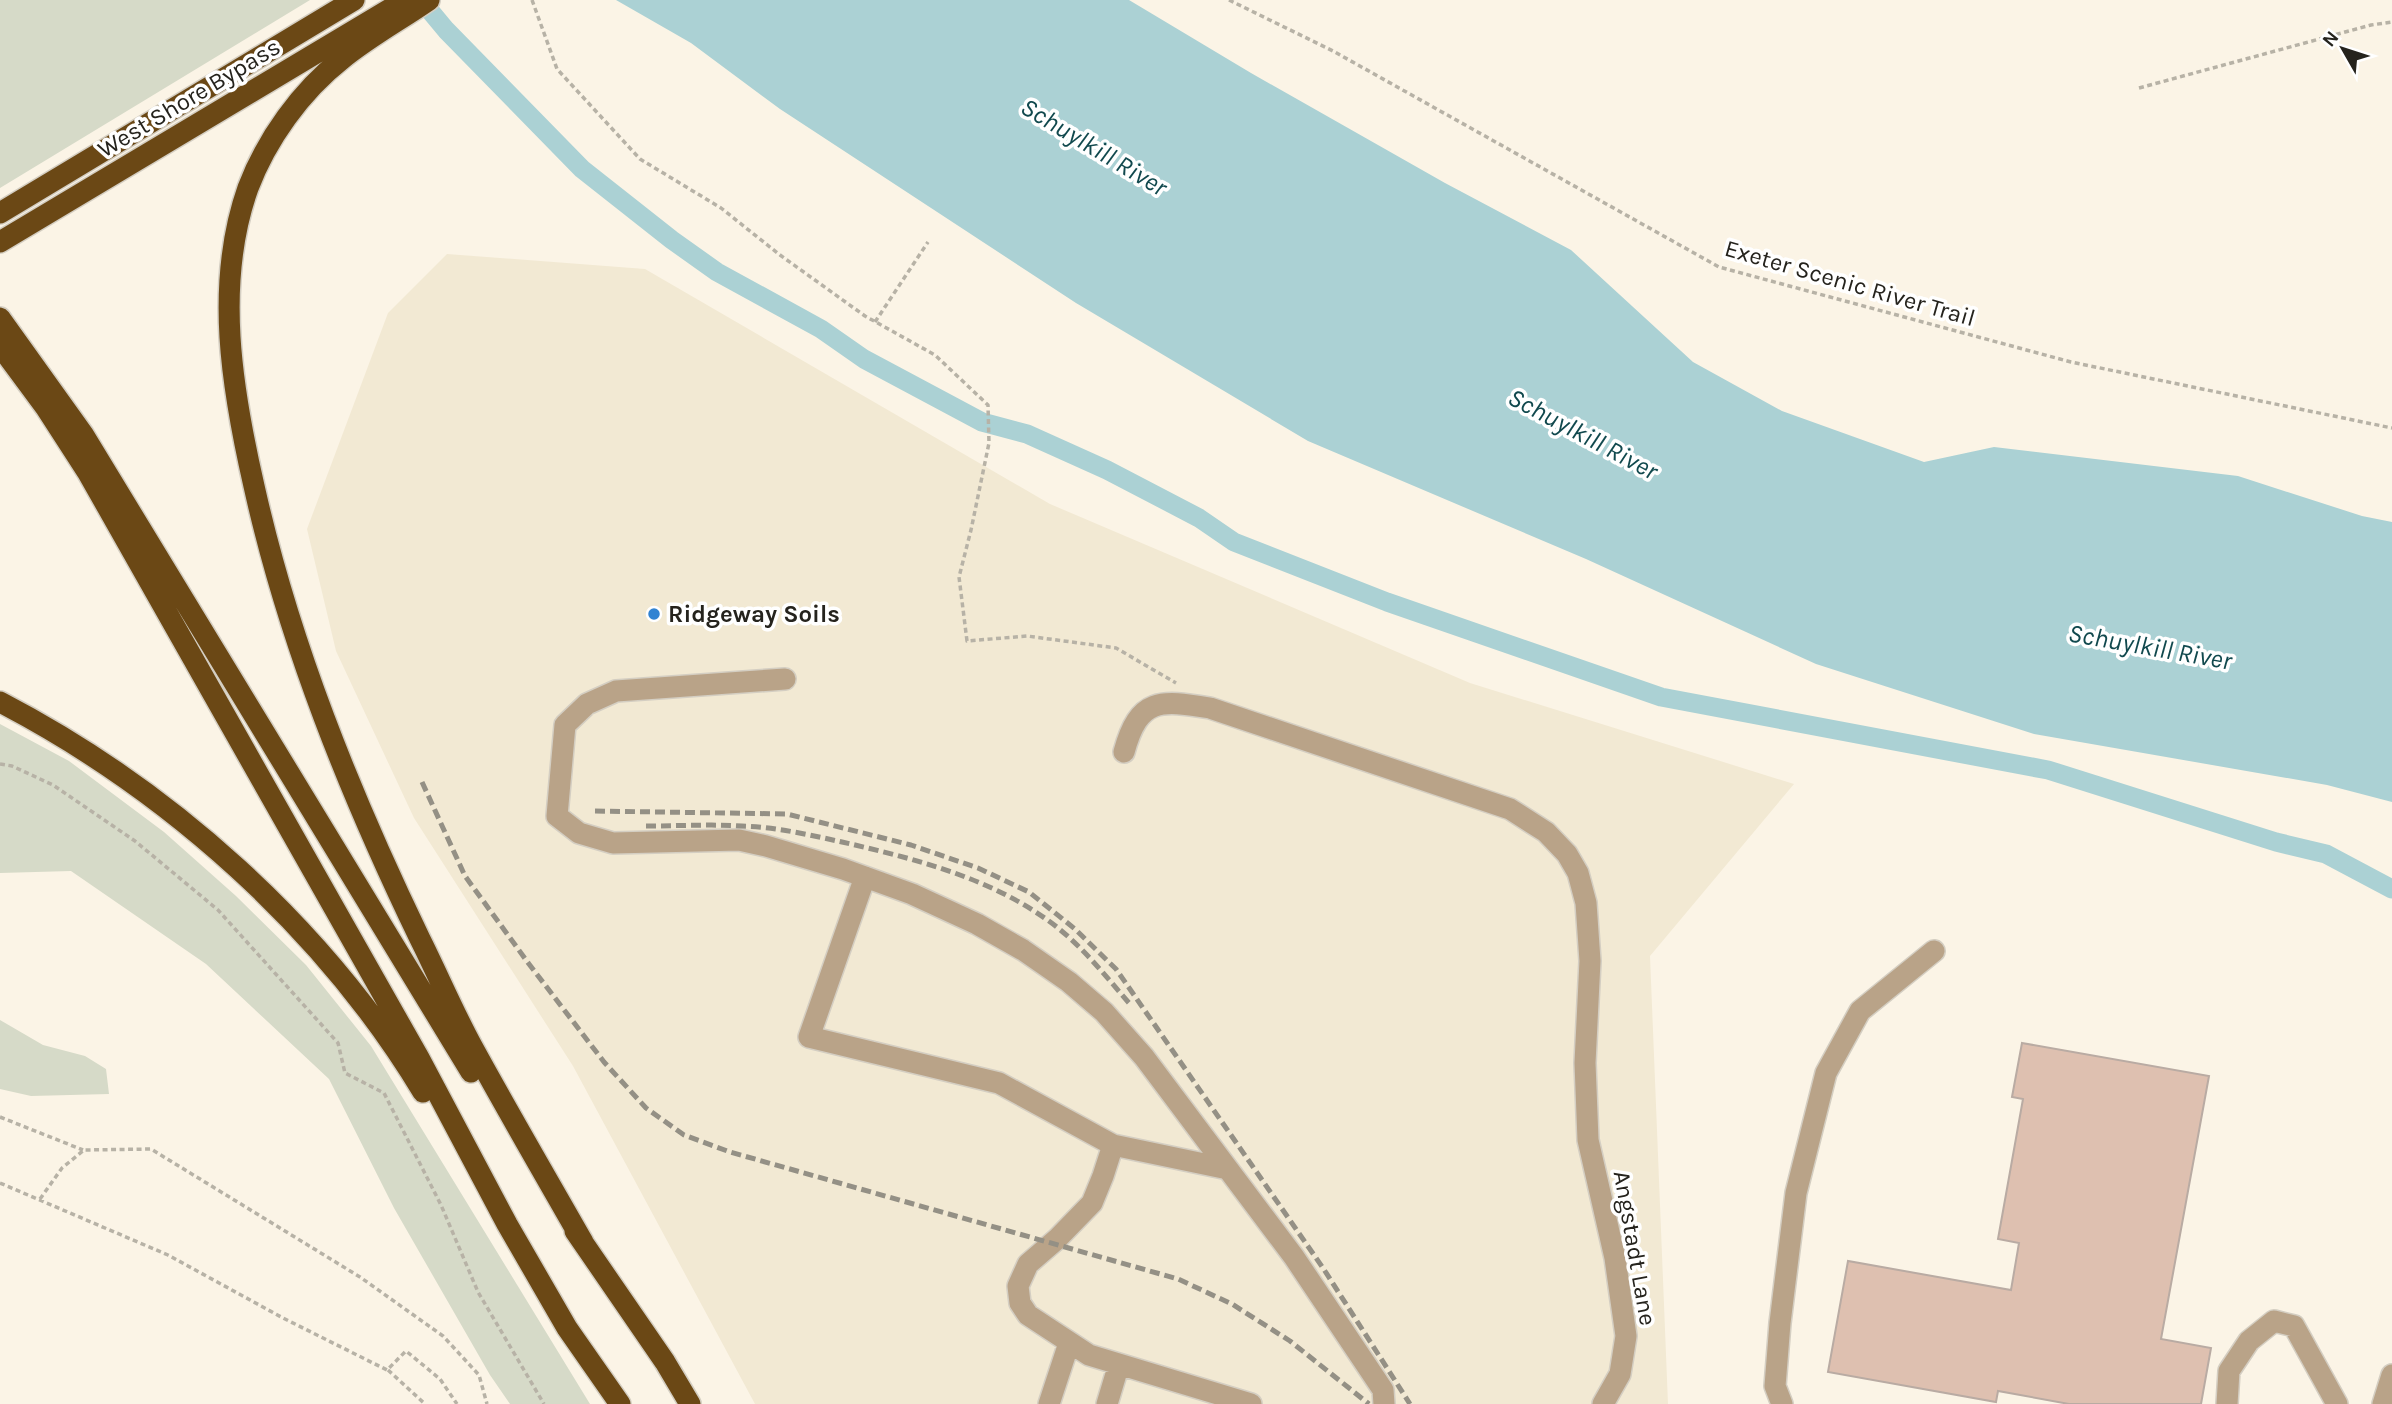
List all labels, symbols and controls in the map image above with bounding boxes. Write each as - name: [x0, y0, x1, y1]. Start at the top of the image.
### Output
- north arrow: [2308, 14, 2378, 84]
- text: N: [2318, 27, 2343, 51]
- street label: West Shore Bypass: [93, 33, 285, 163]
- water label: Schuylkill River: [1015, 91, 1174, 203]
- street label: Exeter Scenic River Trail: [1721, 234, 1979, 332]
- water label: Schuylkill River: [1503, 382, 1664, 487]
- place label: Ridgeway Soils: [668, 600, 840, 628]
- marker: Ridgeway Soils: [646, 606, 662, 622]
- water label: Schuylkill River: [2066, 617, 2235, 677]
- street label: Angstadt Lane: [1608, 1168, 1662, 1328]

